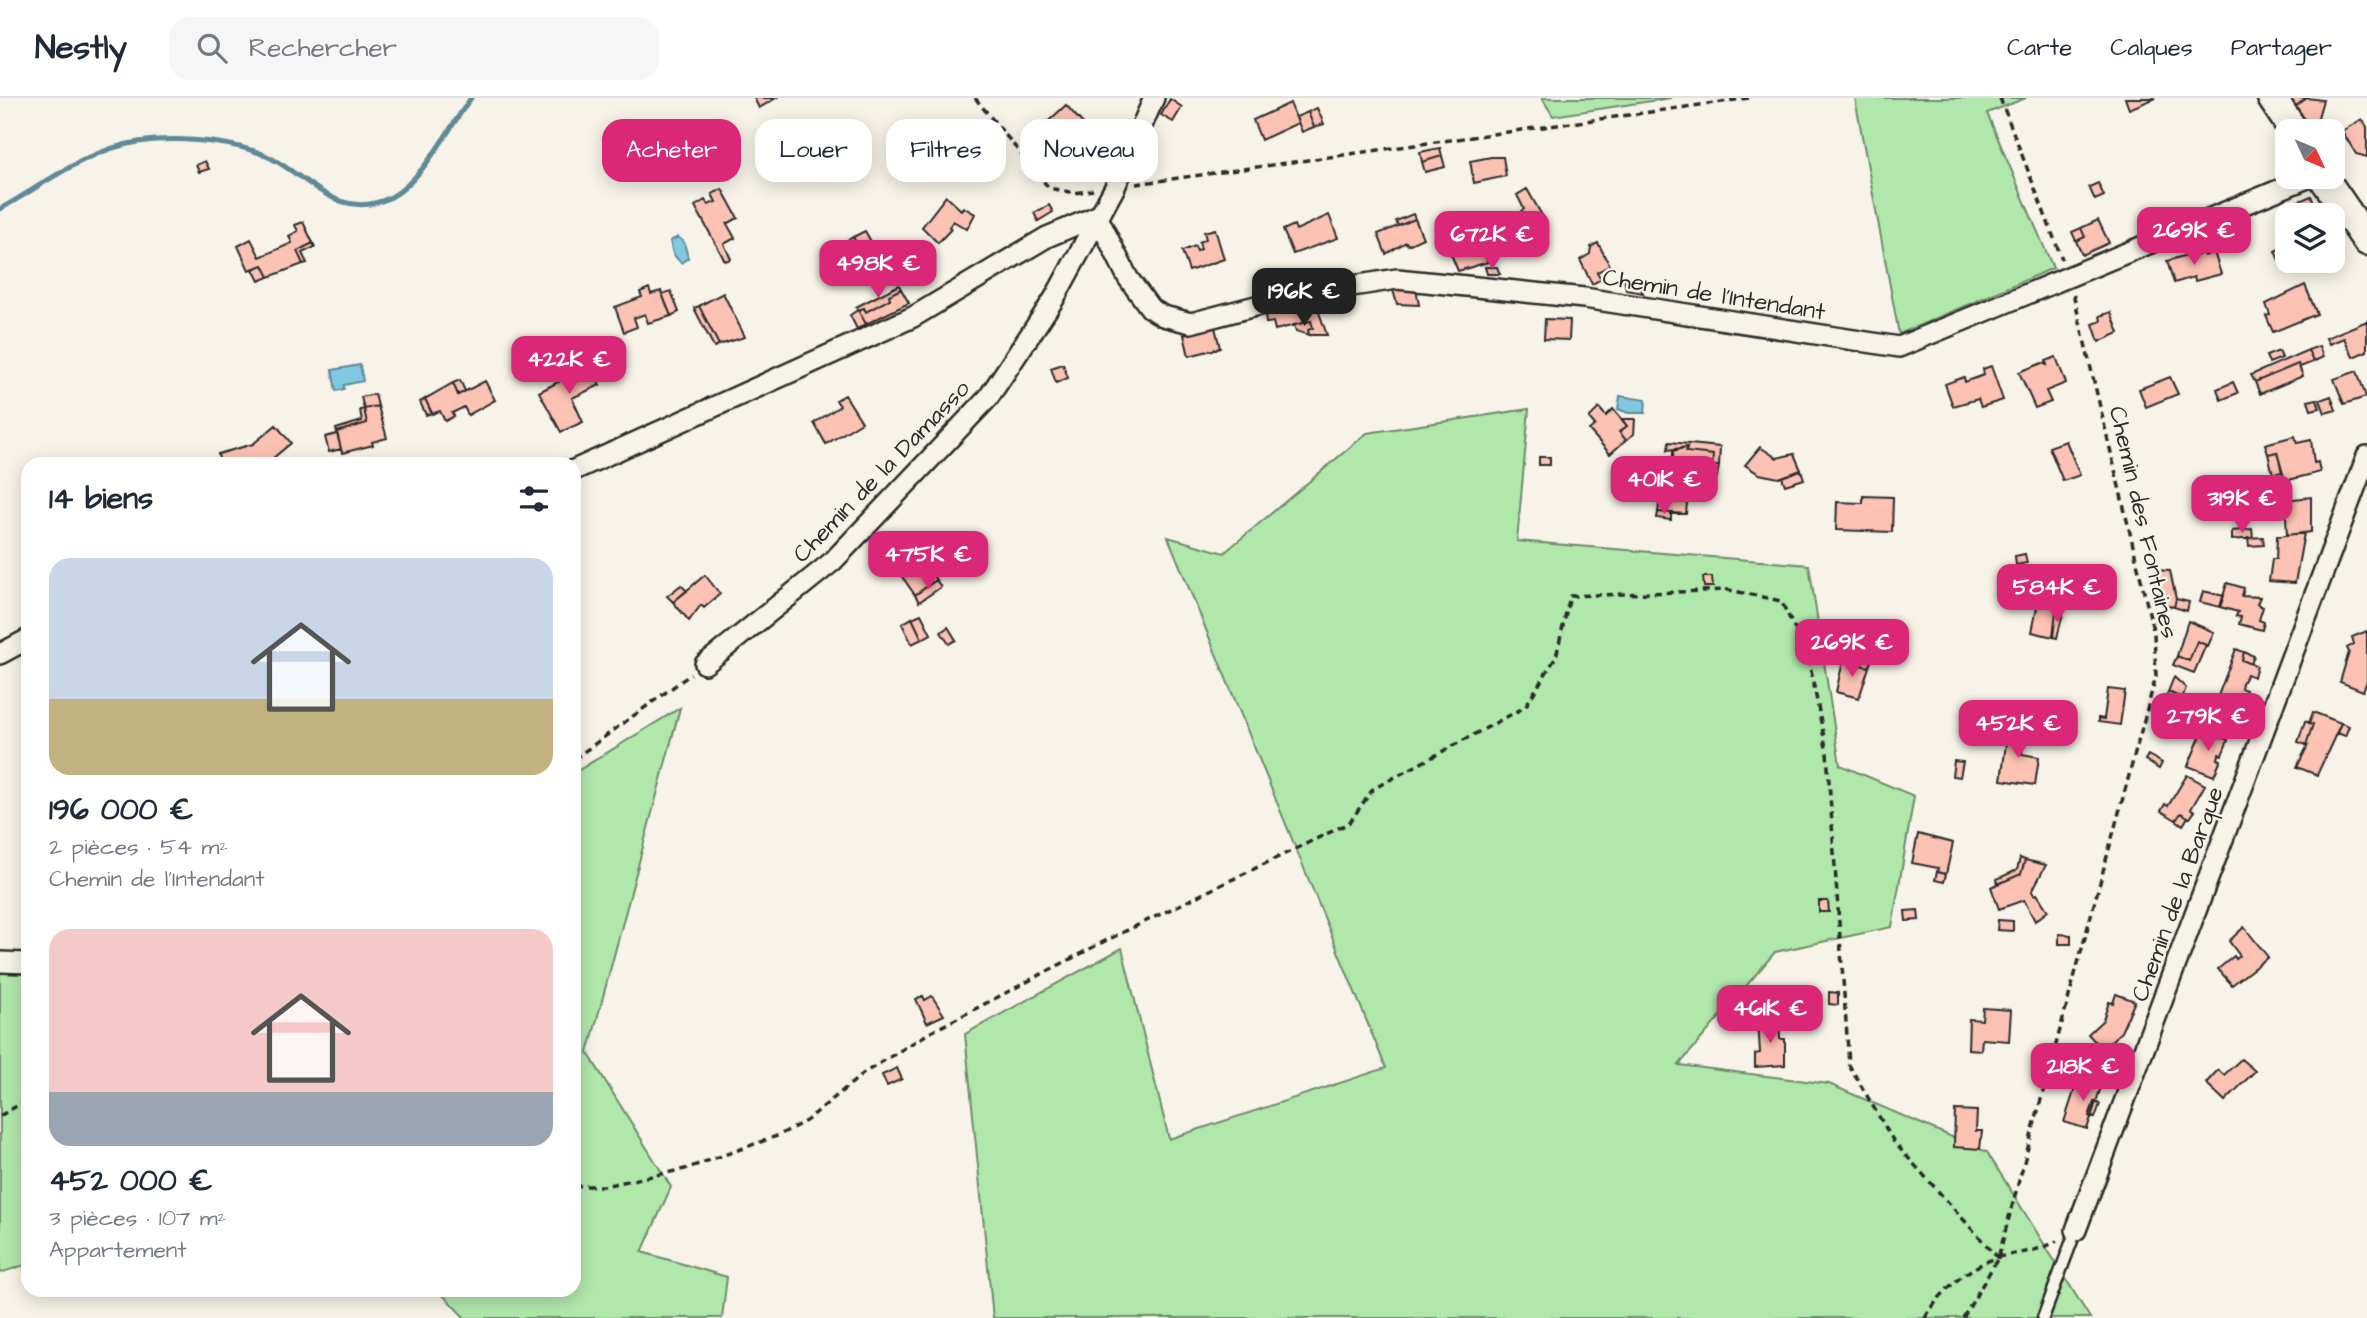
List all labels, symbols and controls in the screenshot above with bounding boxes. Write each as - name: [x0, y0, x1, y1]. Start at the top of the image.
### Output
- search box: [169, 17, 659, 80]
- text: Nestly: [35, 25, 127, 71]
- icon: search: [193, 29, 231, 67]
- text: Rechercher: [249, 30, 397, 66]
- text: Carte: [2007, 31, 2072, 65]
- text: Calques: [2110, 31, 2193, 65]
- text: Partager: [2231, 31, 2332, 65]
- chip: Acheter: [602, 119, 741, 182]
- chip: Louer: [755, 119, 872, 182]
- chip: Filtres: [886, 119, 1006, 182]
- chip: Nouveau: [1020, 119, 1158, 182]
- north arrow: [2275, 119, 2345, 189]
- map controls: [2275, 119, 2345, 273]
- button: layers: [2275, 203, 2345, 273]
- pin: 269K €: [2137, 208, 2251, 267]
- pin: 672K €: [1435, 212, 1549, 271]
- text: 269K €: [2153, 214, 2235, 246]
- text: 672K €: [1450, 218, 1534, 250]
- pin: 498K €: [821, 240, 935, 300]
- text: 498K €: [835, 247, 921, 279]
- street label: Chemin de l'Intendant: [1600, 261, 1828, 329]
- pin: 196K €: [1247, 268, 1361, 328]
- text: 196K €: [1268, 275, 1340, 307]
- pin: 422K €: [512, 336, 626, 396]
- text: 422K €: [527, 343, 611, 375]
- street label: Chemin de la Damasso: [785, 372, 979, 571]
- street label: Chemin des Fontaines: [2100, 403, 2186, 642]
- pin: 401K €: [1607, 456, 1721, 516]
- text: 401K €: [1627, 463, 1701, 495]
- pin: 319K €: [2185, 476, 2299, 535]
- text: 14 biens: [49, 478, 153, 520]
- icon: filters: [515, 480, 553, 518]
- text: 319K €: [2207, 482, 2277, 514]
- pin: 475K €: [871, 532, 985, 591]
- text: 475K €: [884, 538, 972, 570]
- pin: 584K €: [2000, 564, 2114, 624]
- text: 584K €: [2013, 571, 2101, 603]
- icon: home: [238, 604, 364, 730]
- pin: 269K €: [1795, 620, 1909, 679]
- text: 269K €: [1811, 626, 1893, 658]
- pin: 279K €: [2151, 694, 2265, 753]
- pin: 452K €: [1961, 700, 2075, 760]
- text: 279K €: [2167, 700, 2249, 732]
- text: 452K €: [1975, 707, 2061, 739]
- street label: Chemin de la Barque: [2123, 782, 2233, 1006]
- text: 196 000 €: [49, 789, 193, 831]
- text: 2 pièces · 54 m²: [49, 831, 228, 863]
- text: Chemin de l'Intendant: [49, 863, 265, 895]
- icon: home: [238, 975, 364, 1101]
- pin: 461K €: [1713, 986, 1827, 1045]
- text: 461K €: [1733, 992, 1807, 1024]
- pin: 218K €: [2026, 1044, 2140, 1103]
- text: 218K €: [2047, 1050, 2119, 1082]
- text: 452 000 €: [49, 1160, 212, 1202]
- text: 3 pièces · 107 m²: [49, 1202, 226, 1234]
- text: Appartement: [49, 1234, 187, 1266]

